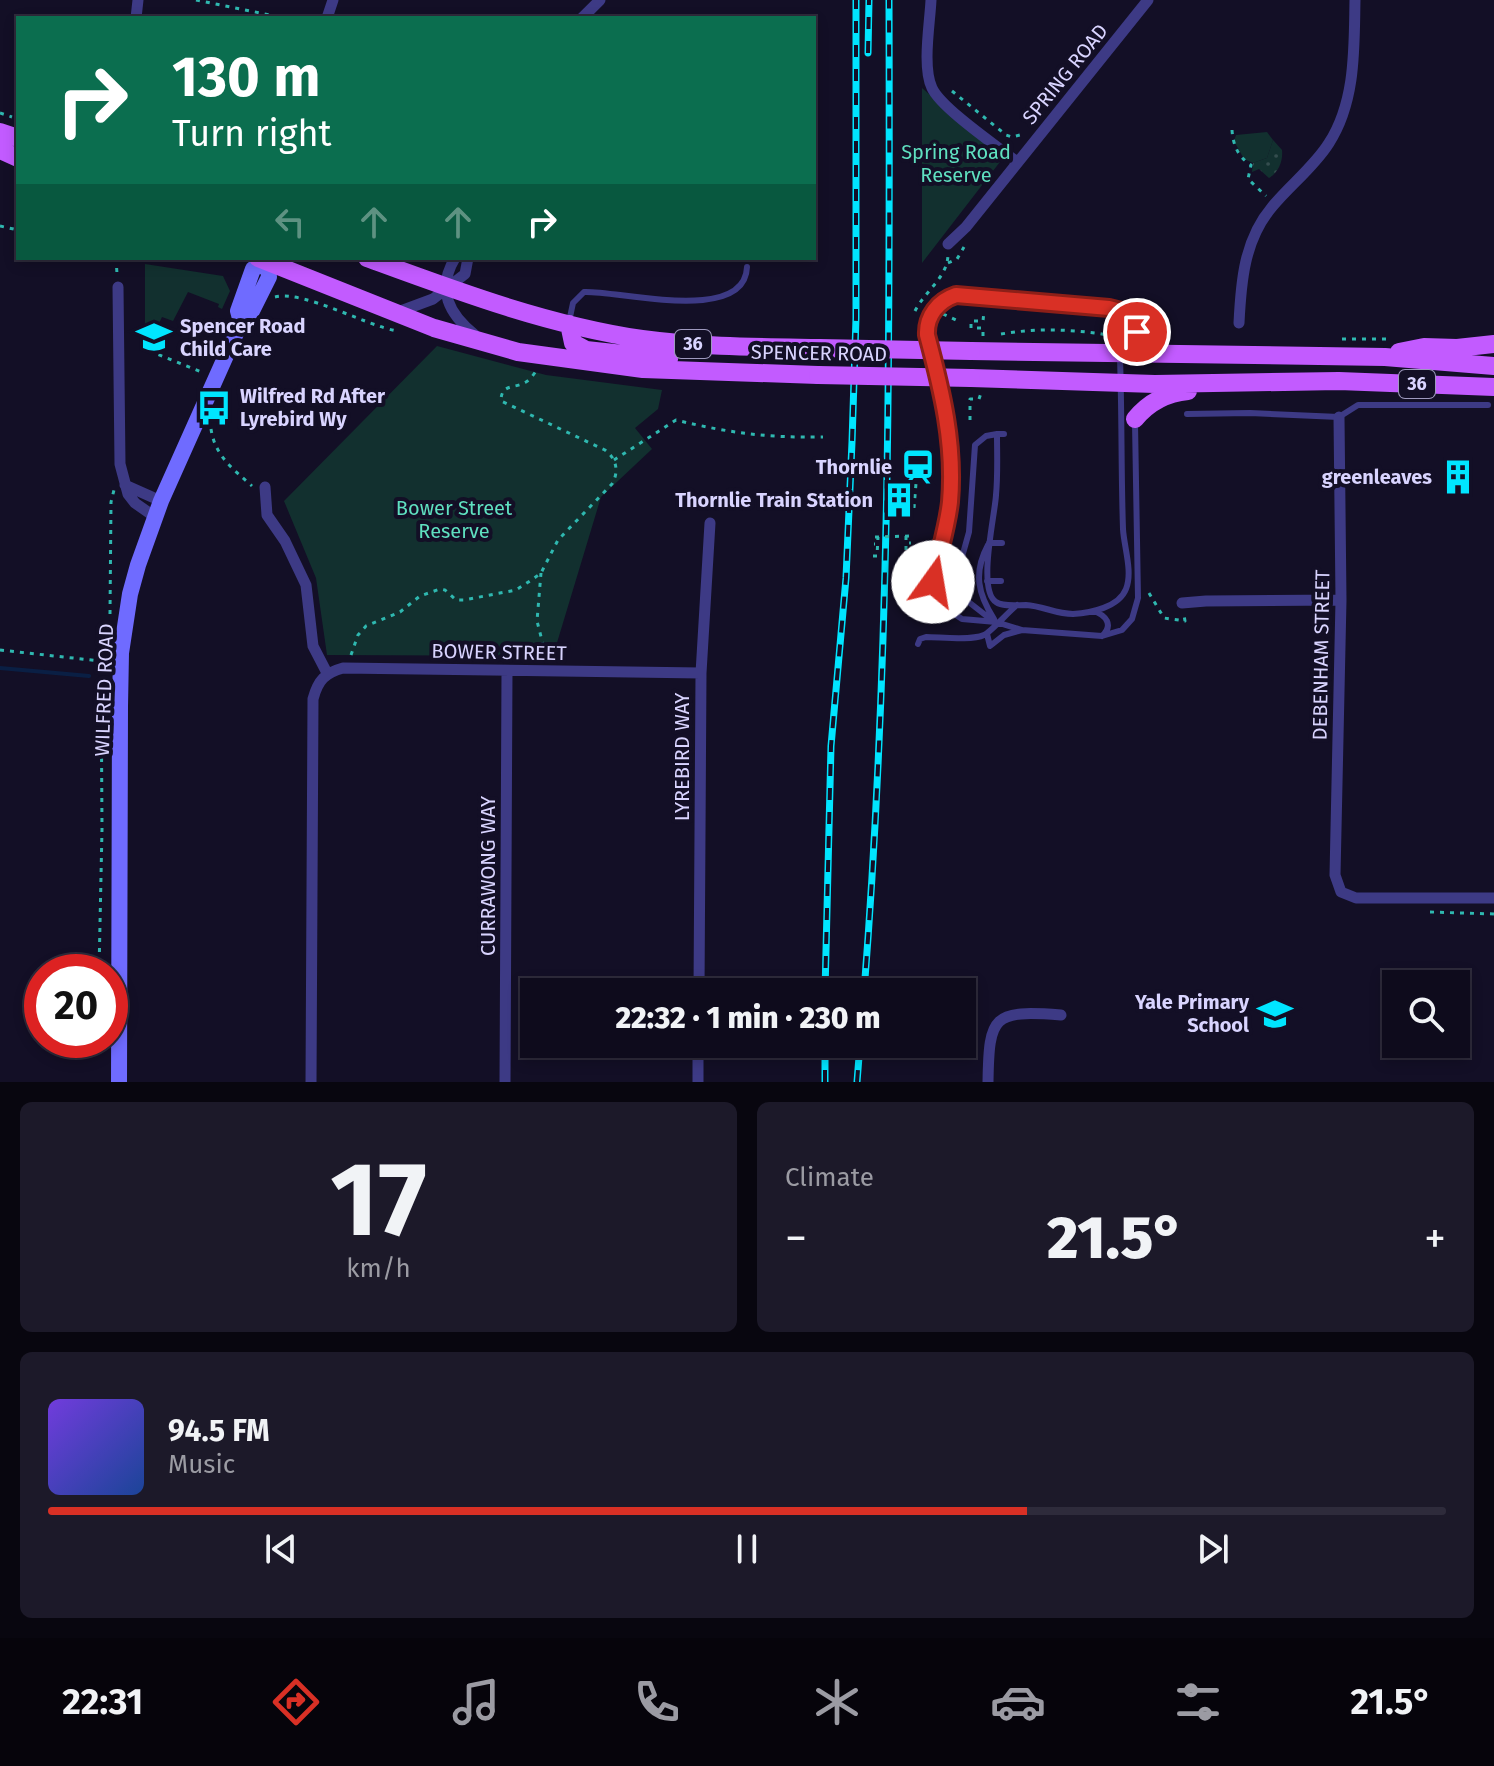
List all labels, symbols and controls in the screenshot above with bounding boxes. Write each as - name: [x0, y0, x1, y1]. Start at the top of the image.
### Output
- street label: SPRING ROAD: [1017, 19, 1113, 129]
- text: 130 m: [172, 44, 320, 111]
- icon: right: [40, 48, 144, 152]
- text: Turn right: [172, 112, 332, 156]
- park label: Spring Road Reserve: [901, 140, 1011, 187]
- icon: left: [268, 200, 312, 244]
- icon: ahead: [352, 200, 396, 244]
- icon: ahead: [436, 200, 480, 244]
- icon: right: [520, 200, 564, 244]
- pin: [1103, 298, 1171, 366]
- icon: arrive: [1115, 310, 1159, 354]
- place label: Spencer Road Child Care: [180, 314, 305, 361]
- school or university icon: Spencer Road Child Care: [135, 318, 173, 356]
- road number: 36: [675, 330, 711, 358]
- street label: SPENCER ROAD: [751, 340, 887, 366]
- road number: 36: [1399, 370, 1435, 398]
- place label: Wilfred Rd After Lyrebird Wy: [240, 384, 386, 431]
- bus stop icon: Wilfred Rd After Lyrebird Wy: [195, 389, 233, 427]
- station icon: Thornlie: [899, 448, 937, 486]
- place label: Thornlie: [816, 455, 892, 479]
- building icon: greenleaves: [1439, 458, 1477, 496]
- place label: greenleaves: [1322, 465, 1432, 489]
- building icon: Thornlie Train Station: [880, 481, 918, 519]
- place label: Thornlie Train Station: [675, 488, 873, 512]
- park label: Bower Street Reserve: [396, 496, 513, 543]
- position arrow: [891, 540, 975, 624]
- street label: DEBENHAM STREET: [1308, 569, 1334, 741]
- street label: WILFRED ROAD: [90, 623, 118, 757]
- street label: BOWER STREET: [431, 639, 567, 665]
- street label: LYREBIRD WAY: [670, 693, 694, 821]
- street label: CURRAWONG WAY: [476, 796, 500, 956]
- speed limit sign: 20: [24, 954, 128, 1058]
- map controls: [1382, 970, 1470, 1058]
- button: search: [1382, 970, 1470, 1058]
- place label: Yale Primary School: [1134, 990, 1250, 1037]
- school or university icon: Yale Primary School: [1256, 995, 1294, 1033]
- text: 22:32 · 1 min · 230 m: [615, 1000, 881, 1036]
- text: 17: [330, 1138, 427, 1263]
- text: Climate: [785, 1162, 874, 1193]
- text: 21.5°: [1047, 1202, 1184, 1274]
- text: −: [785, 1212, 807, 1265]
- text: +: [1424, 1212, 1446, 1265]
- text: km/h: [346, 1253, 411, 1284]
- text: 94.5 FM: [168, 1413, 270, 1449]
- text: Music: [168, 1449, 235, 1480]
- icon: previous: [259, 1527, 303, 1571]
- icon: pause: [725, 1527, 769, 1571]
- icon: next: [1191, 1527, 1235, 1571]
- icon: directions: [268, 1674, 324, 1730]
- icon: music: [448, 1674, 504, 1730]
- icon: phone: [629, 1674, 685, 1730]
- icon: climate: [809, 1674, 865, 1730]
- icon: car: [990, 1674, 1046, 1730]
- icon: filters: [1170, 1674, 1226, 1730]
- text: 22:31: [62, 1680, 143, 1724]
- text: 21.5°: [1350, 1680, 1432, 1724]

